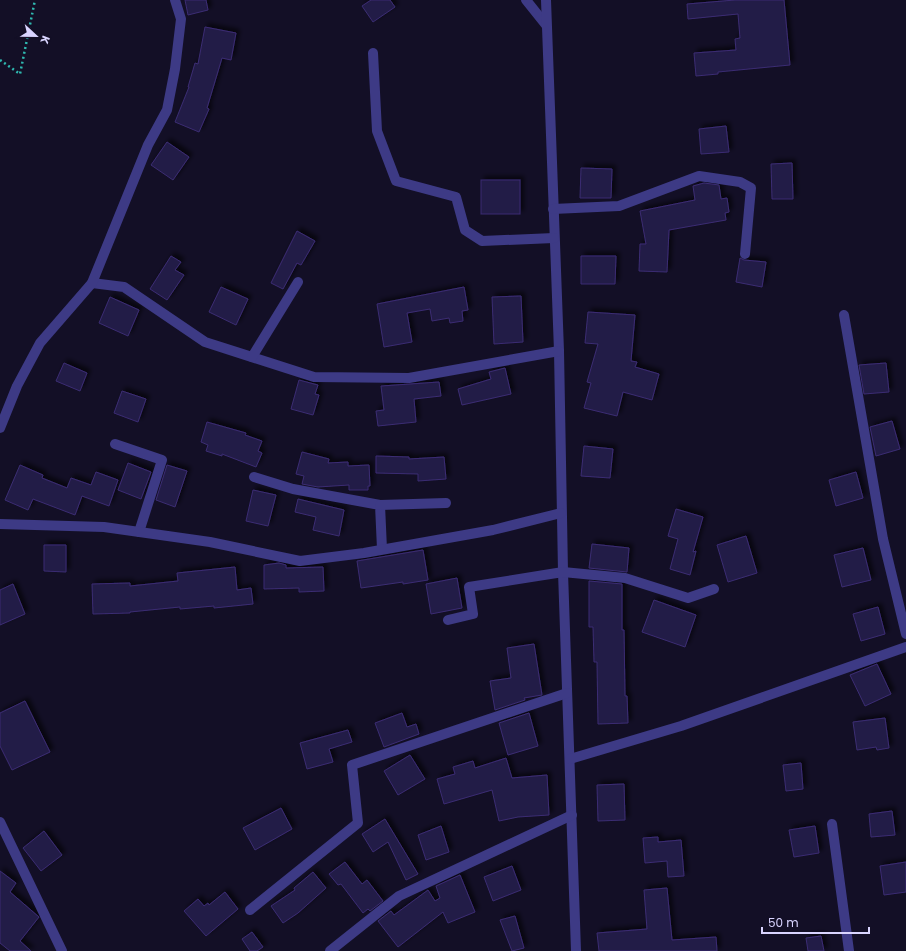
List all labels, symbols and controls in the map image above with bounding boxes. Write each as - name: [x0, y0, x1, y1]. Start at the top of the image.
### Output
- north arrow: [16, 16, 56, 56]
- text: K: [36, 33, 54, 47]
- scale bar: [762, 909, 869, 935]
- text: 50 m: [768, 914, 799, 931]

